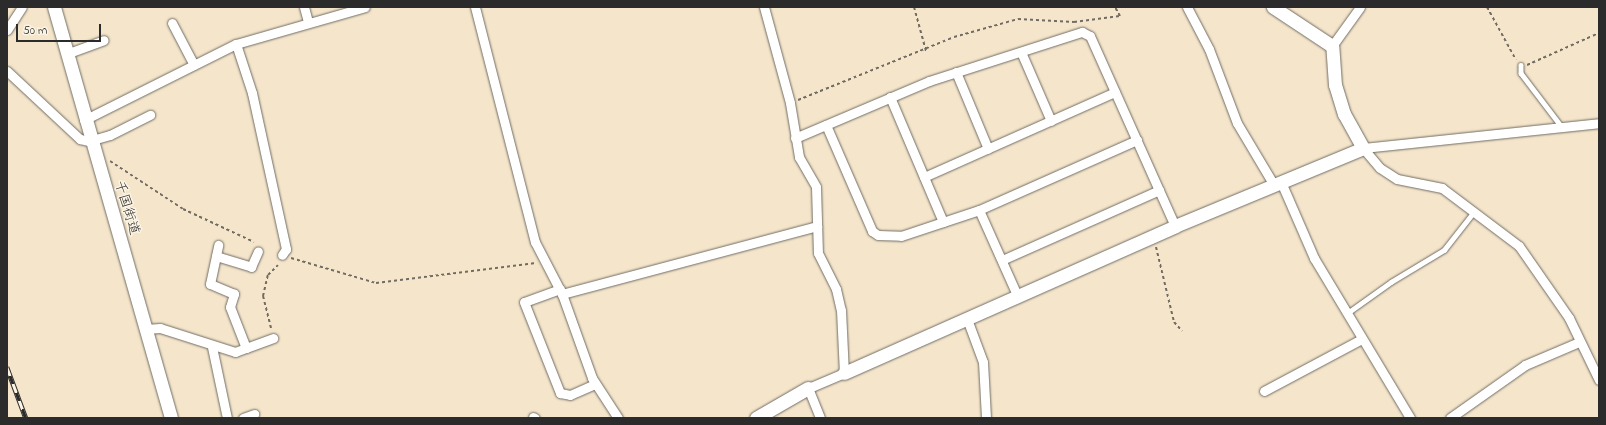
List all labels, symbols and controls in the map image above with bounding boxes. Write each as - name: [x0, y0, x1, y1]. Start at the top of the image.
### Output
- scale bar: [18, 16, 103, 42]
- text: 50 m: [23, 22, 47, 40]
- street label: 千国街道: [110, 179, 142, 237]

